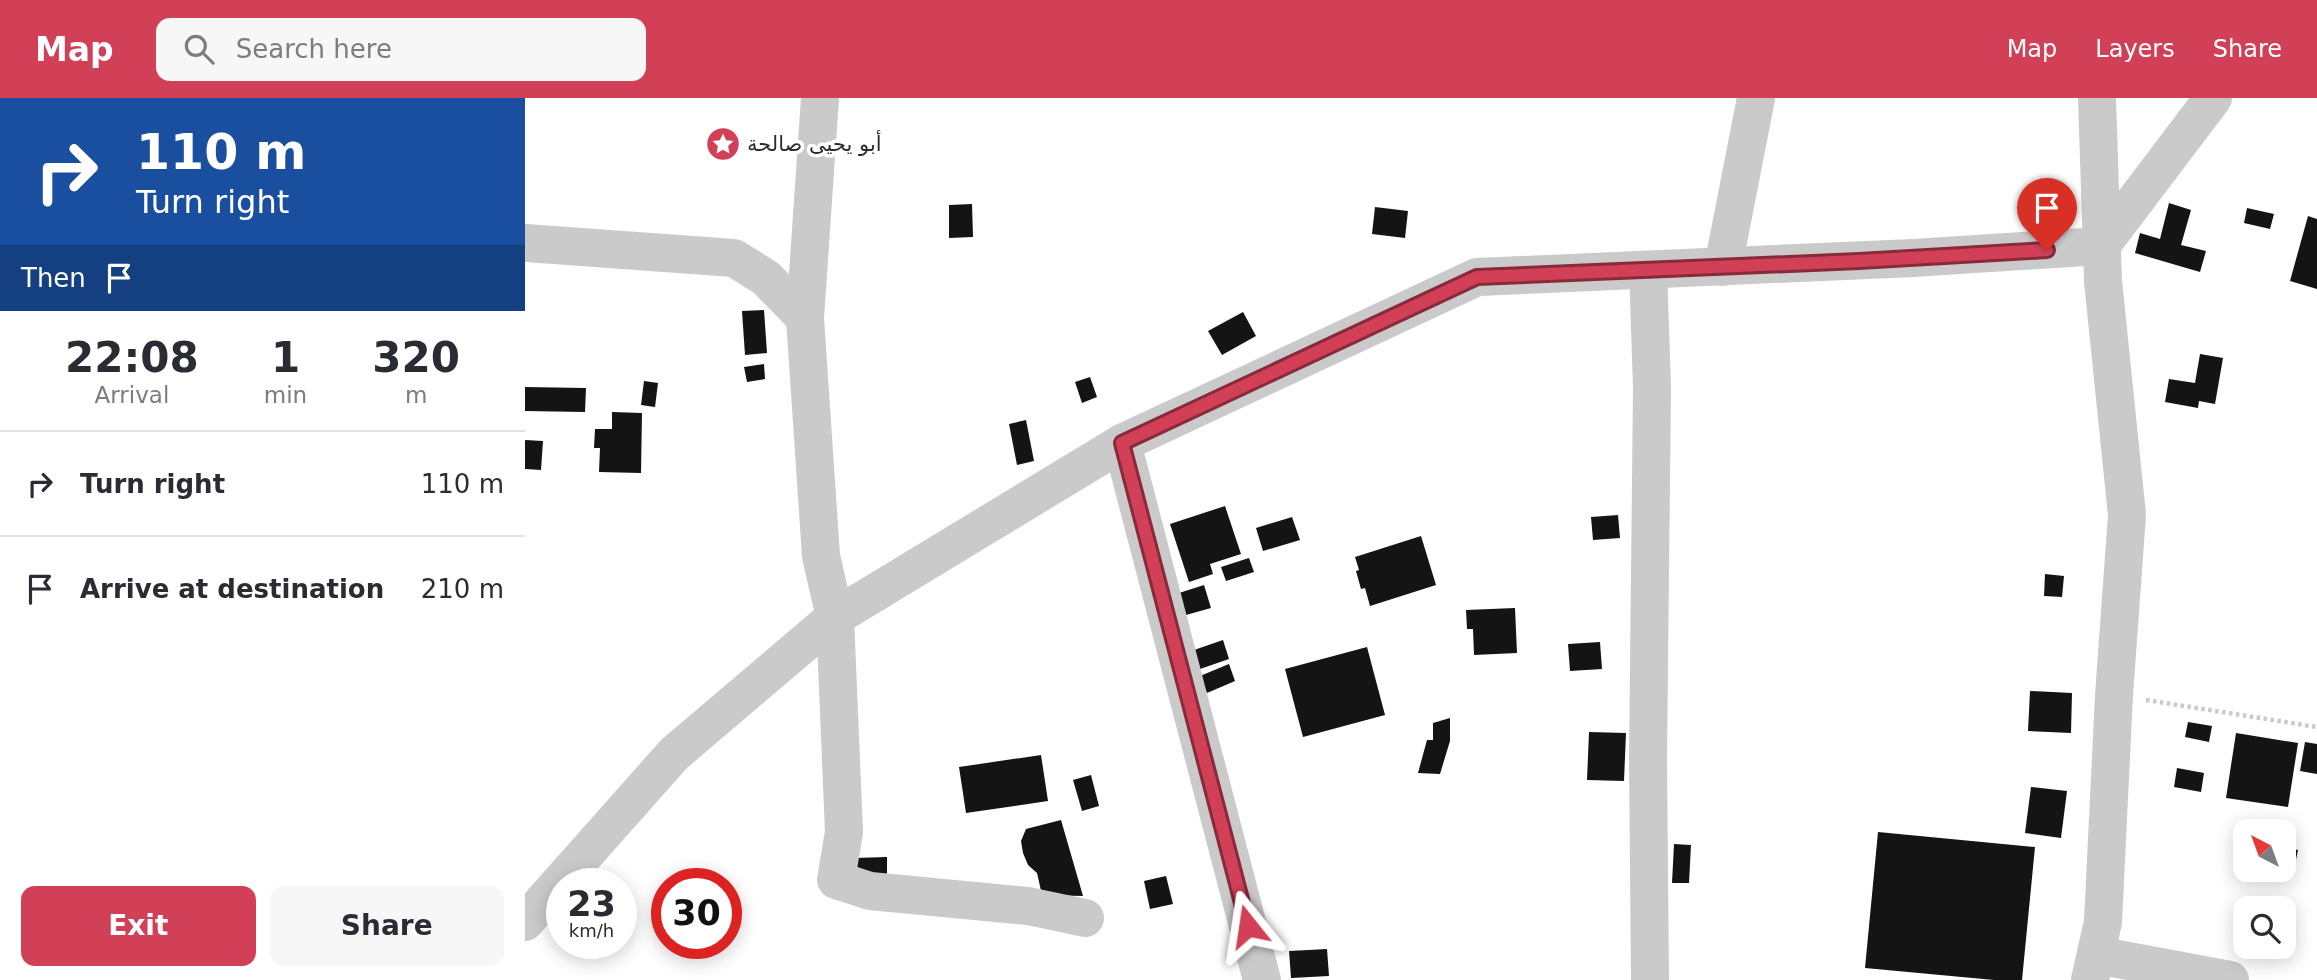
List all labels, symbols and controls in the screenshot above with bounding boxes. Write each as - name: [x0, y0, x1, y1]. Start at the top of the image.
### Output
- search box: [156, 18, 646, 81]
- text: Map: [35, 30, 114, 69]
- icon: search: [180, 30, 218, 68]
- text: Search here: [236, 34, 392, 64]
- text: Map: [2007, 35, 2057, 63]
- text: Layers: [2095, 35, 2175, 63]
- text: Share: [2213, 35, 2282, 63]
- text: 110 m: [136, 124, 306, 181]
- place icon: أبو يحيى صالحة: [704, 125, 742, 163]
- icon: right: [21, 126, 112, 217]
- place label: أبو يحيى صالحة: [747, 130, 882, 156]
- pin: [2017, 178, 2077, 250]
- text: Turn right: [136, 183, 289, 221]
- icon: arrive: [2028, 189, 2066, 227]
- icon: arrive: [100, 259, 138, 297]
- text: Then: [21, 263, 86, 293]
- text: 22:08: [65, 333, 199, 382]
- text: 1: [271, 333, 300, 382]
- text: 320: [372, 333, 460, 382]
- text: Arrival: [95, 382, 169, 408]
- text: min: [264, 382, 307, 408]
- text: m: [405, 382, 427, 408]
- icon: right: [21, 465, 59, 503]
- text: Turn right: [80, 469, 225, 499]
- text: 110 m: [421, 469, 504, 499]
- icon: arrive: [21, 570, 59, 608]
- text: Arrive at destination: [80, 574, 384, 604]
- text: 210 m: [421, 574, 504, 604]
- north arrow: [2233, 819, 2296, 882]
- map controls: [2233, 819, 2296, 959]
- speed limit sign: 30: [651, 868, 742, 959]
- text: 23: [567, 884, 616, 924]
- button: Exit: [21, 886, 256, 966]
- button: Share: [270, 886, 504, 966]
- position arrow: [1211, 889, 1285, 963]
- button: search: [2233, 896, 2296, 959]
- text: km/h: [569, 920, 614, 941]

